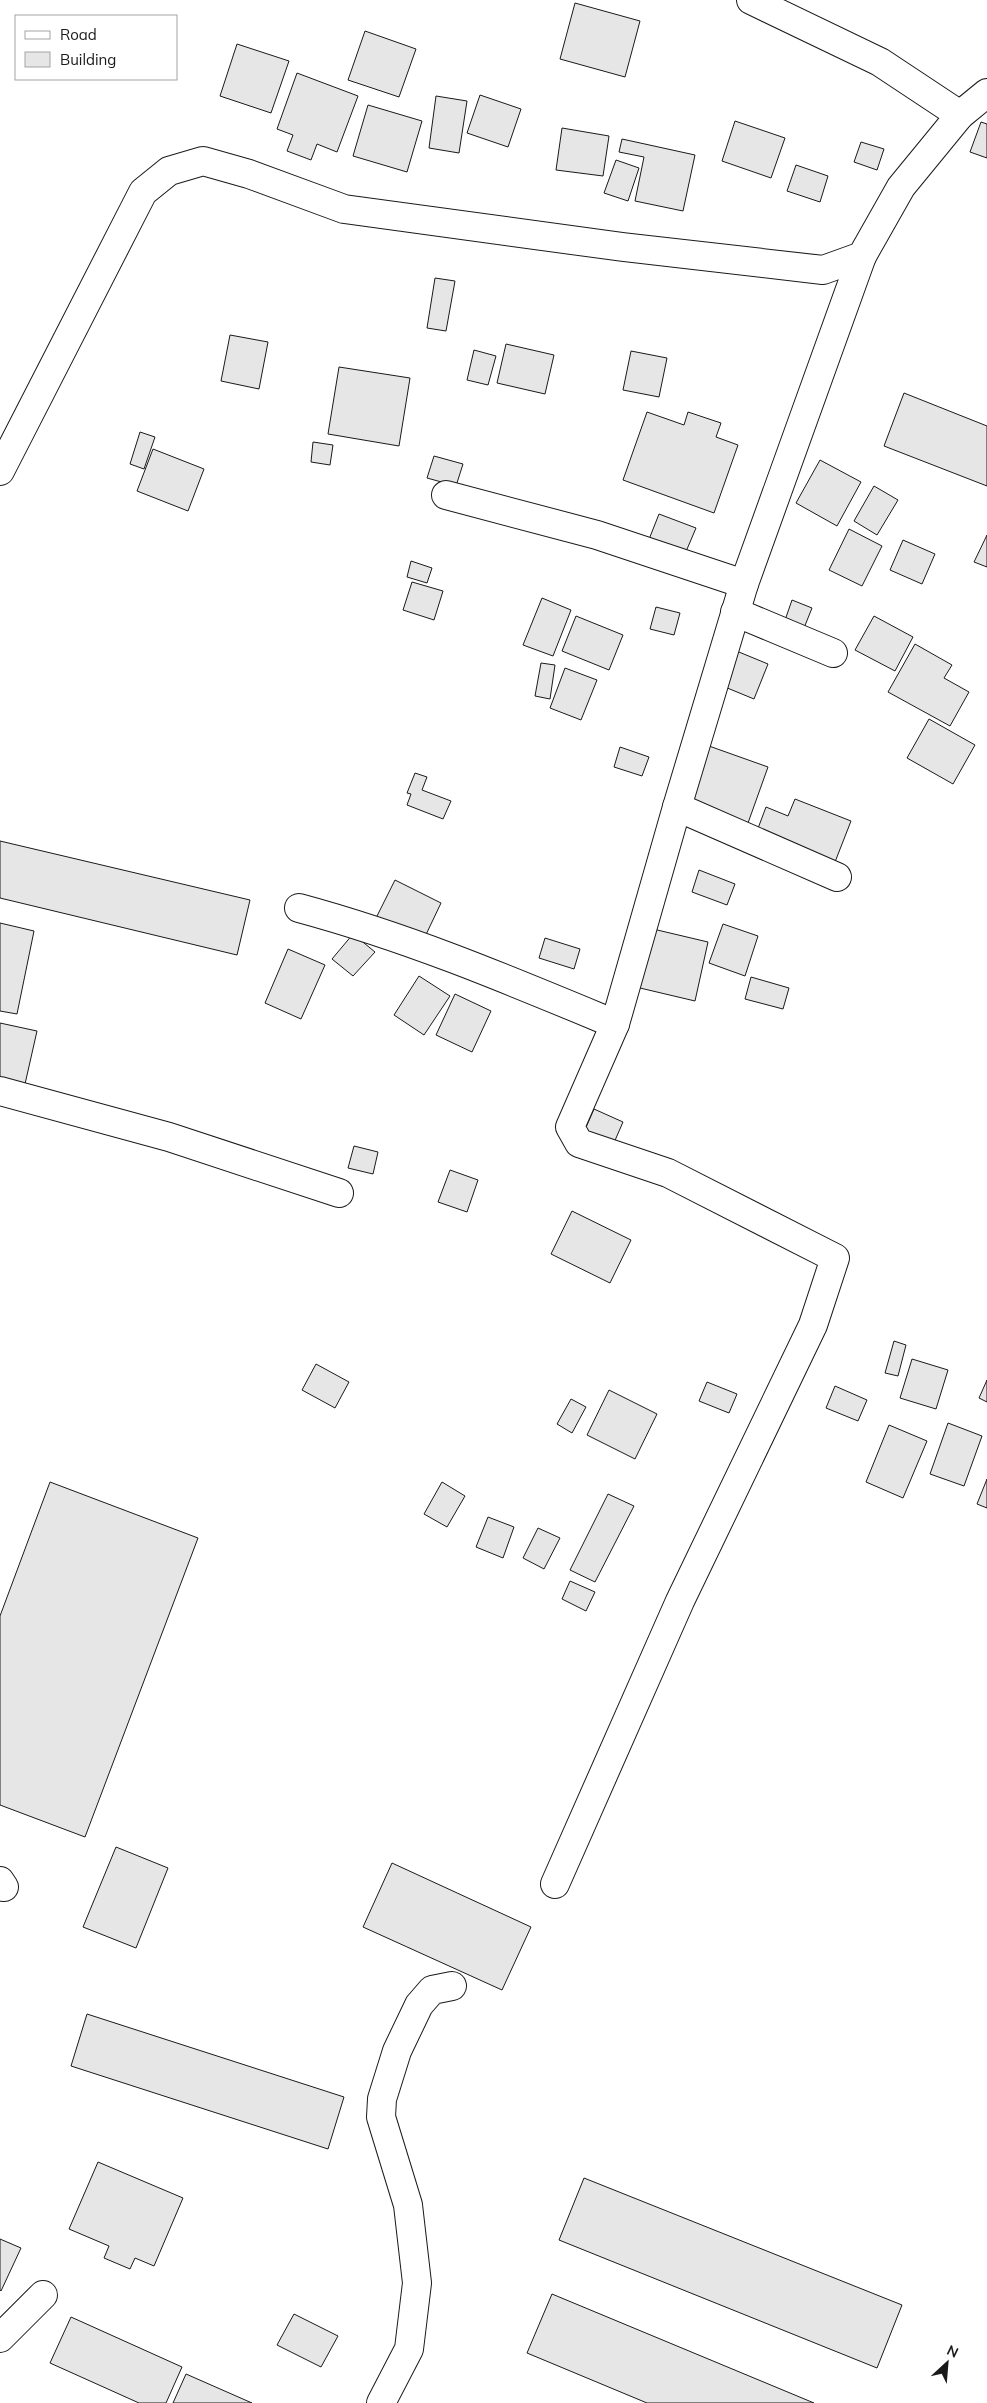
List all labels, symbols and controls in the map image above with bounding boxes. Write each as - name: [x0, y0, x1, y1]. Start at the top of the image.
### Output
- legend: [15, 15, 178, 80]
- text: Road: [60, 25, 97, 44]
- text: Building: [60, 50, 116, 69]
- north arrow: [922, 2338, 972, 2388]
- text: N: [944, 2341, 961, 2362]

